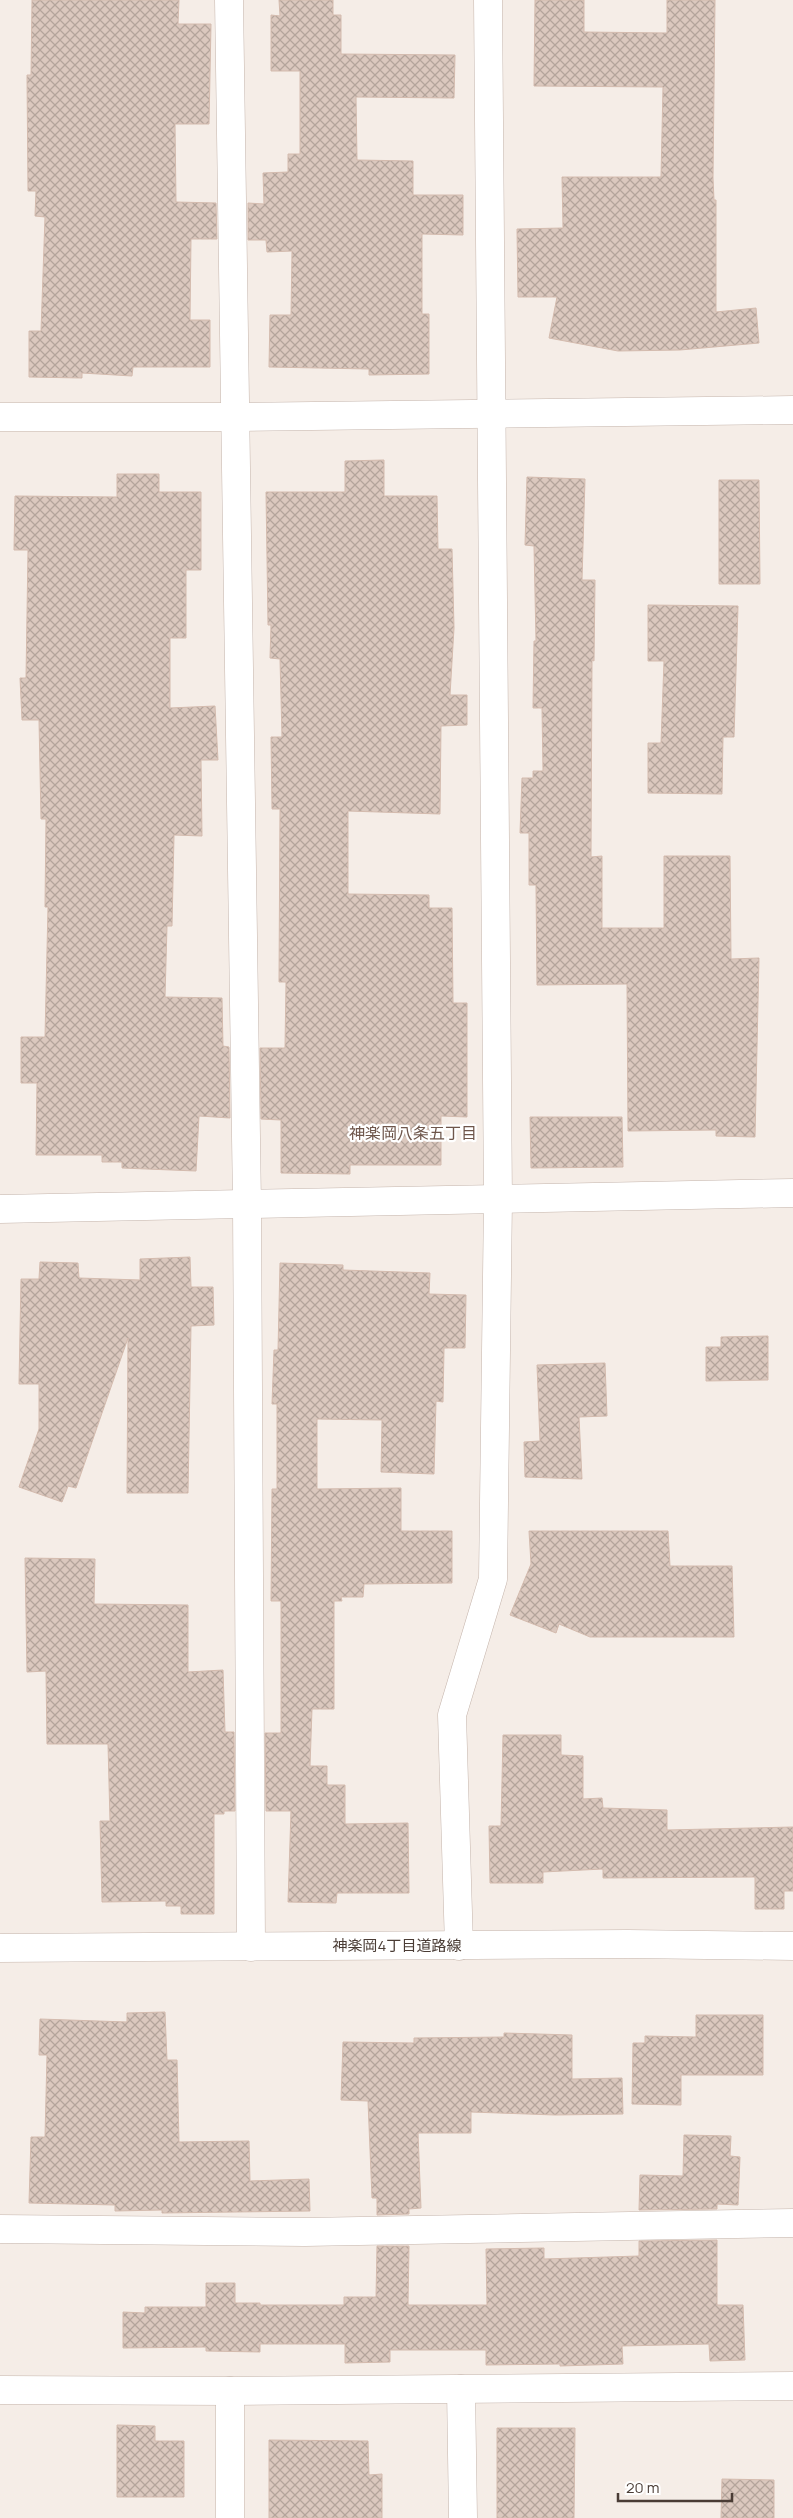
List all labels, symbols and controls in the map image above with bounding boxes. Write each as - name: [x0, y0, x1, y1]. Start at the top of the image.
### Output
- district label: 神楽岡八条五丁目: [349, 1122, 477, 1144]
- street label: 神楽岡4丁目道路線: [333, 1935, 461, 1956]
- scale bar: [618, 2470, 732, 2502]
- text: 20 m: [626, 2477, 659, 2498]

